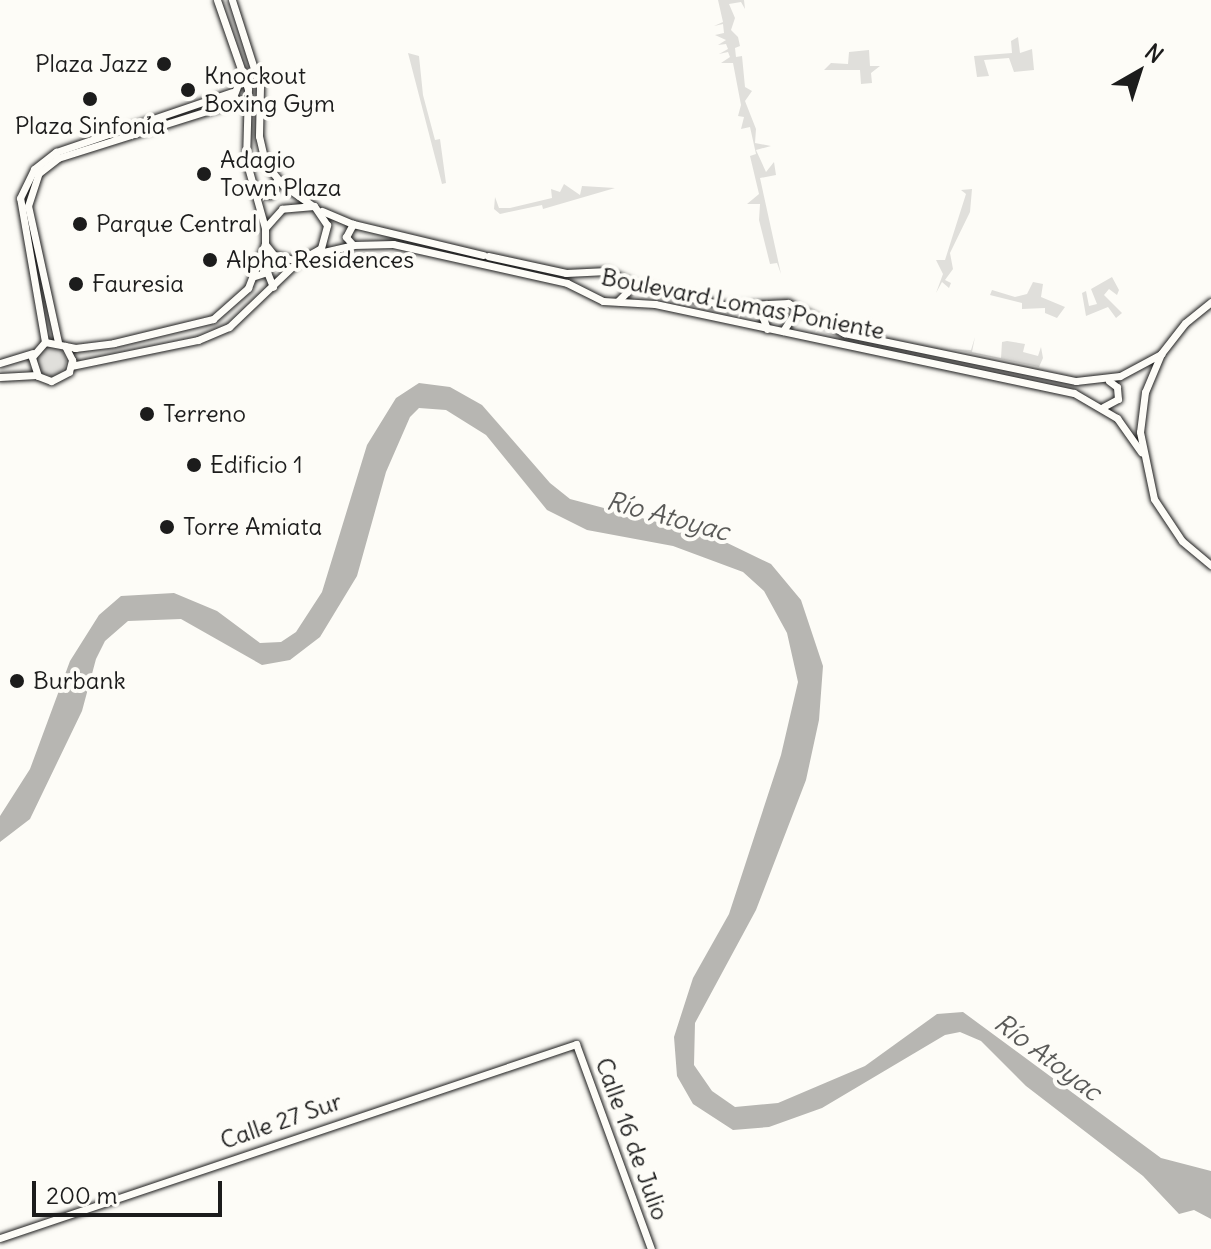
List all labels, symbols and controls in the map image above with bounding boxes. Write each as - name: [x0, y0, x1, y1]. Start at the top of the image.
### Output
- north arrow: [1099, 32, 1179, 112]
- text: N: [1139, 38, 1169, 69]
- place label: Plaza Jazz: [35, 50, 148, 78]
- marker: Plaza Jazz: [155, 55, 173, 73]
- place label: Knockout Boxing Gym: [204, 62, 335, 118]
- marker: Knockout Boxing Gym: [179, 81, 197, 99]
- marker: Plaza Sinfonía: [81, 90, 99, 108]
- place label: Plaza Sinfonía: [15, 112, 165, 140]
- place label: Adagio Town Plaza: [220, 146, 341, 202]
- marker: Adagio Town Plaza: [195, 165, 213, 183]
- place label: Parque Central: [96, 210, 257, 238]
- marker: Parque Central: [71, 215, 89, 233]
- place label: Alpha Residences: [226, 246, 414, 274]
- marker: Alpha Residences: [201, 251, 219, 269]
- street label: Boulevard Lomas Poniente: [599, 262, 887, 346]
- place label: Fauresia: [92, 270, 184, 298]
- marker: Fauresia: [67, 275, 85, 293]
- place label: Terreno: [163, 400, 246, 428]
- marker: Terreno: [138, 405, 156, 423]
- place label: Edificio 1: [210, 451, 303, 479]
- marker: Edificio 1: [185, 456, 203, 474]
- water label: Río Atoyac: [603, 485, 733, 547]
- place label: Torre Amiata: [183, 513, 322, 541]
- marker: Torre Amiata: [158, 518, 176, 536]
- place label: Burbank: [33, 667, 126, 695]
- marker: Burbank: [8, 672, 26, 690]
- water label: Río Atoyac: [988, 1007, 1108, 1107]
- street label: Calle 16 de Julio: [589, 1054, 675, 1224]
- street label: Calle 27 Sur: [217, 1087, 345, 1155]
- scale bar: [36, 1165, 226, 1215]
- text: 200 m: [46, 1180, 118, 1210]

